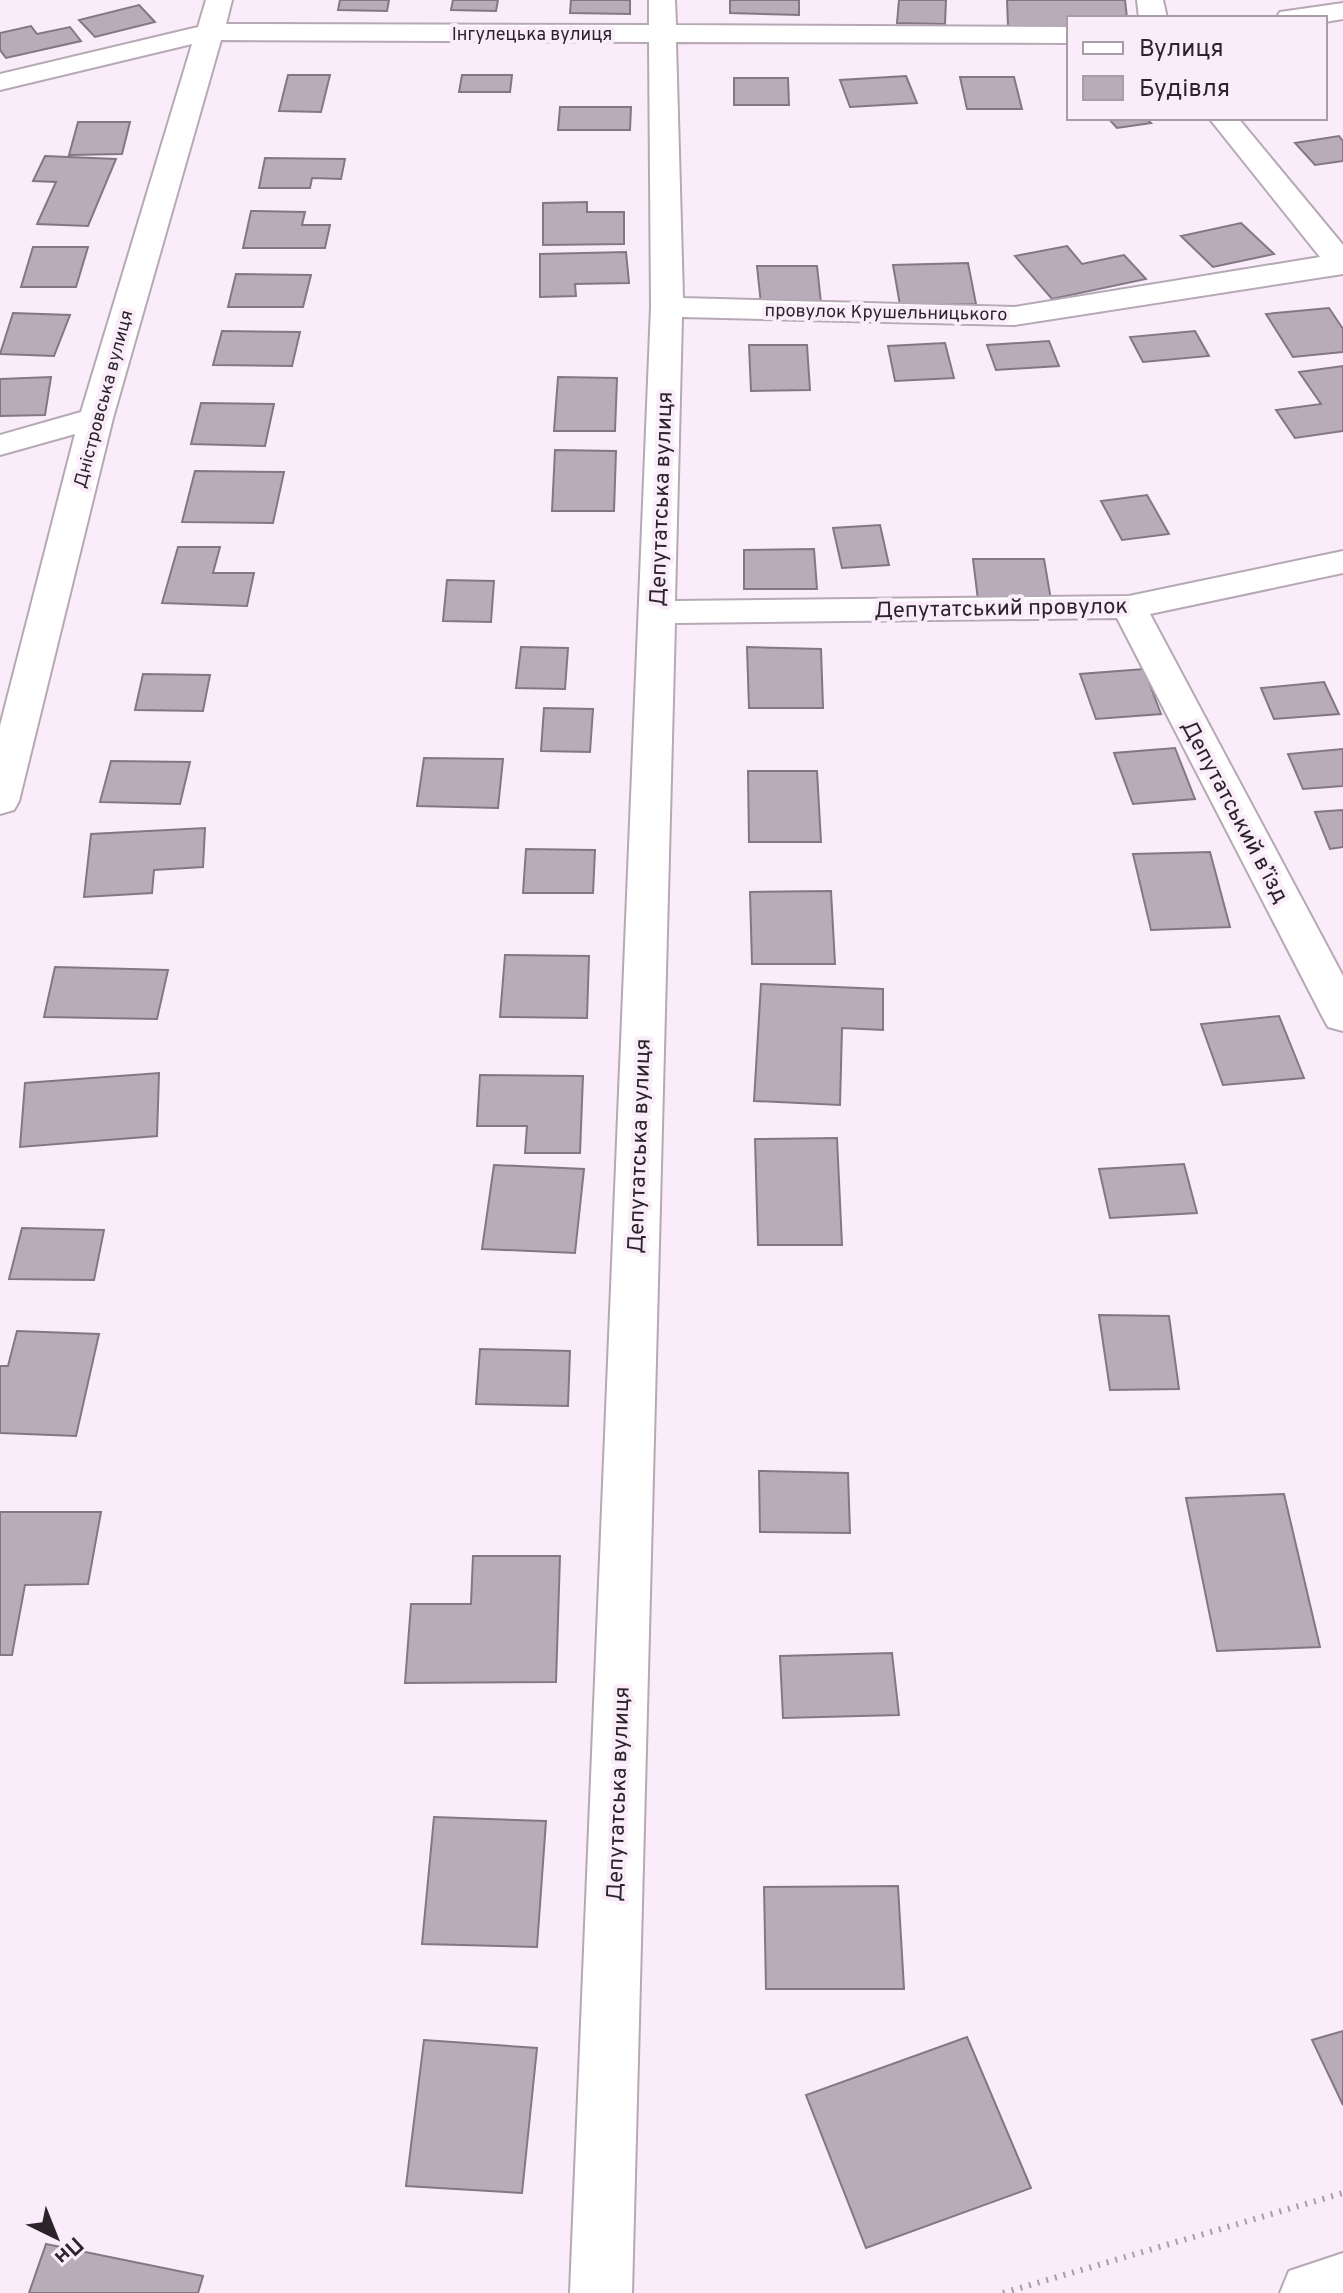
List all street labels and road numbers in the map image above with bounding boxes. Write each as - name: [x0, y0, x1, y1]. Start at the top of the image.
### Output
- street label: Інгулецька вулиця: [452, 24, 612, 47]
- street label: провулок Крушельницького: [764, 300, 1007, 327]
- street label: Дністровська вулиця: [70, 308, 139, 491]
- street label: Депутатська вулиця: [645, 391, 680, 607]
- street label: Депутатський провулок: [874, 594, 1128, 625]
- street label: Депутатський в’їзд: [1174, 716, 1293, 908]
- street label: Депутатська вулиця: [623, 1038, 658, 1254]
- street label: Депутатська вулиця: [602, 1686, 637, 1902]

